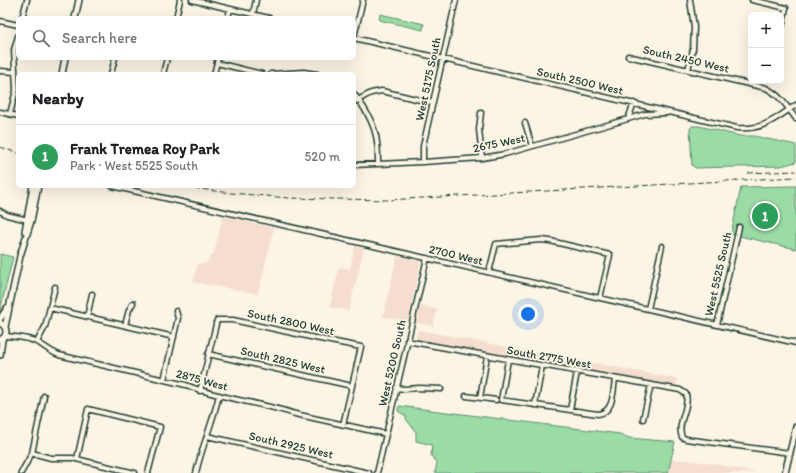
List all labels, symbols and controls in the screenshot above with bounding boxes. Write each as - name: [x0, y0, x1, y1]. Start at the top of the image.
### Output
- map controls: [748, 12, 784, 84]
- button: +: [748, 12, 784, 48]
- search box: [16, 16, 356, 60]
- icon: search: [30, 27, 52, 49]
- text: Search here: [62, 29, 137, 47]
- street label: West 5175 South: [412, 36, 444, 122]
- street label: South 2450 West: [641, 42, 731, 76]
- button: −: [748, 48, 784, 84]
- street label: South 2500 West: [535, 64, 625, 98]
- text: Nearby: [32, 88, 84, 108]
- street label: 2675 West: [472, 131, 527, 155]
- text: Frank Tremea Roy Park: [70, 140, 220, 158]
- text: 1: [42, 149, 48, 164]
- text: 520 m: [304, 149, 340, 164]
- text: Park · West 5525 South: [70, 158, 198, 173]
- pin: 1: [752, 201, 778, 231]
- street label: West 5525 South: [701, 230, 735, 318]
- street label: 2700 West: [428, 242, 485, 268]
- your location: [518, 304, 538, 324]
- street label: South 2800 West: [246, 306, 336, 338]
- street label: West 5200 South: [375, 318, 409, 408]
- street label: South 2825 West: [239, 343, 327, 377]
- street label: South 2775 West: [506, 343, 593, 371]
- street label: 2875 West: [174, 366, 230, 394]
- street label: South 2925 West: [247, 428, 335, 462]

